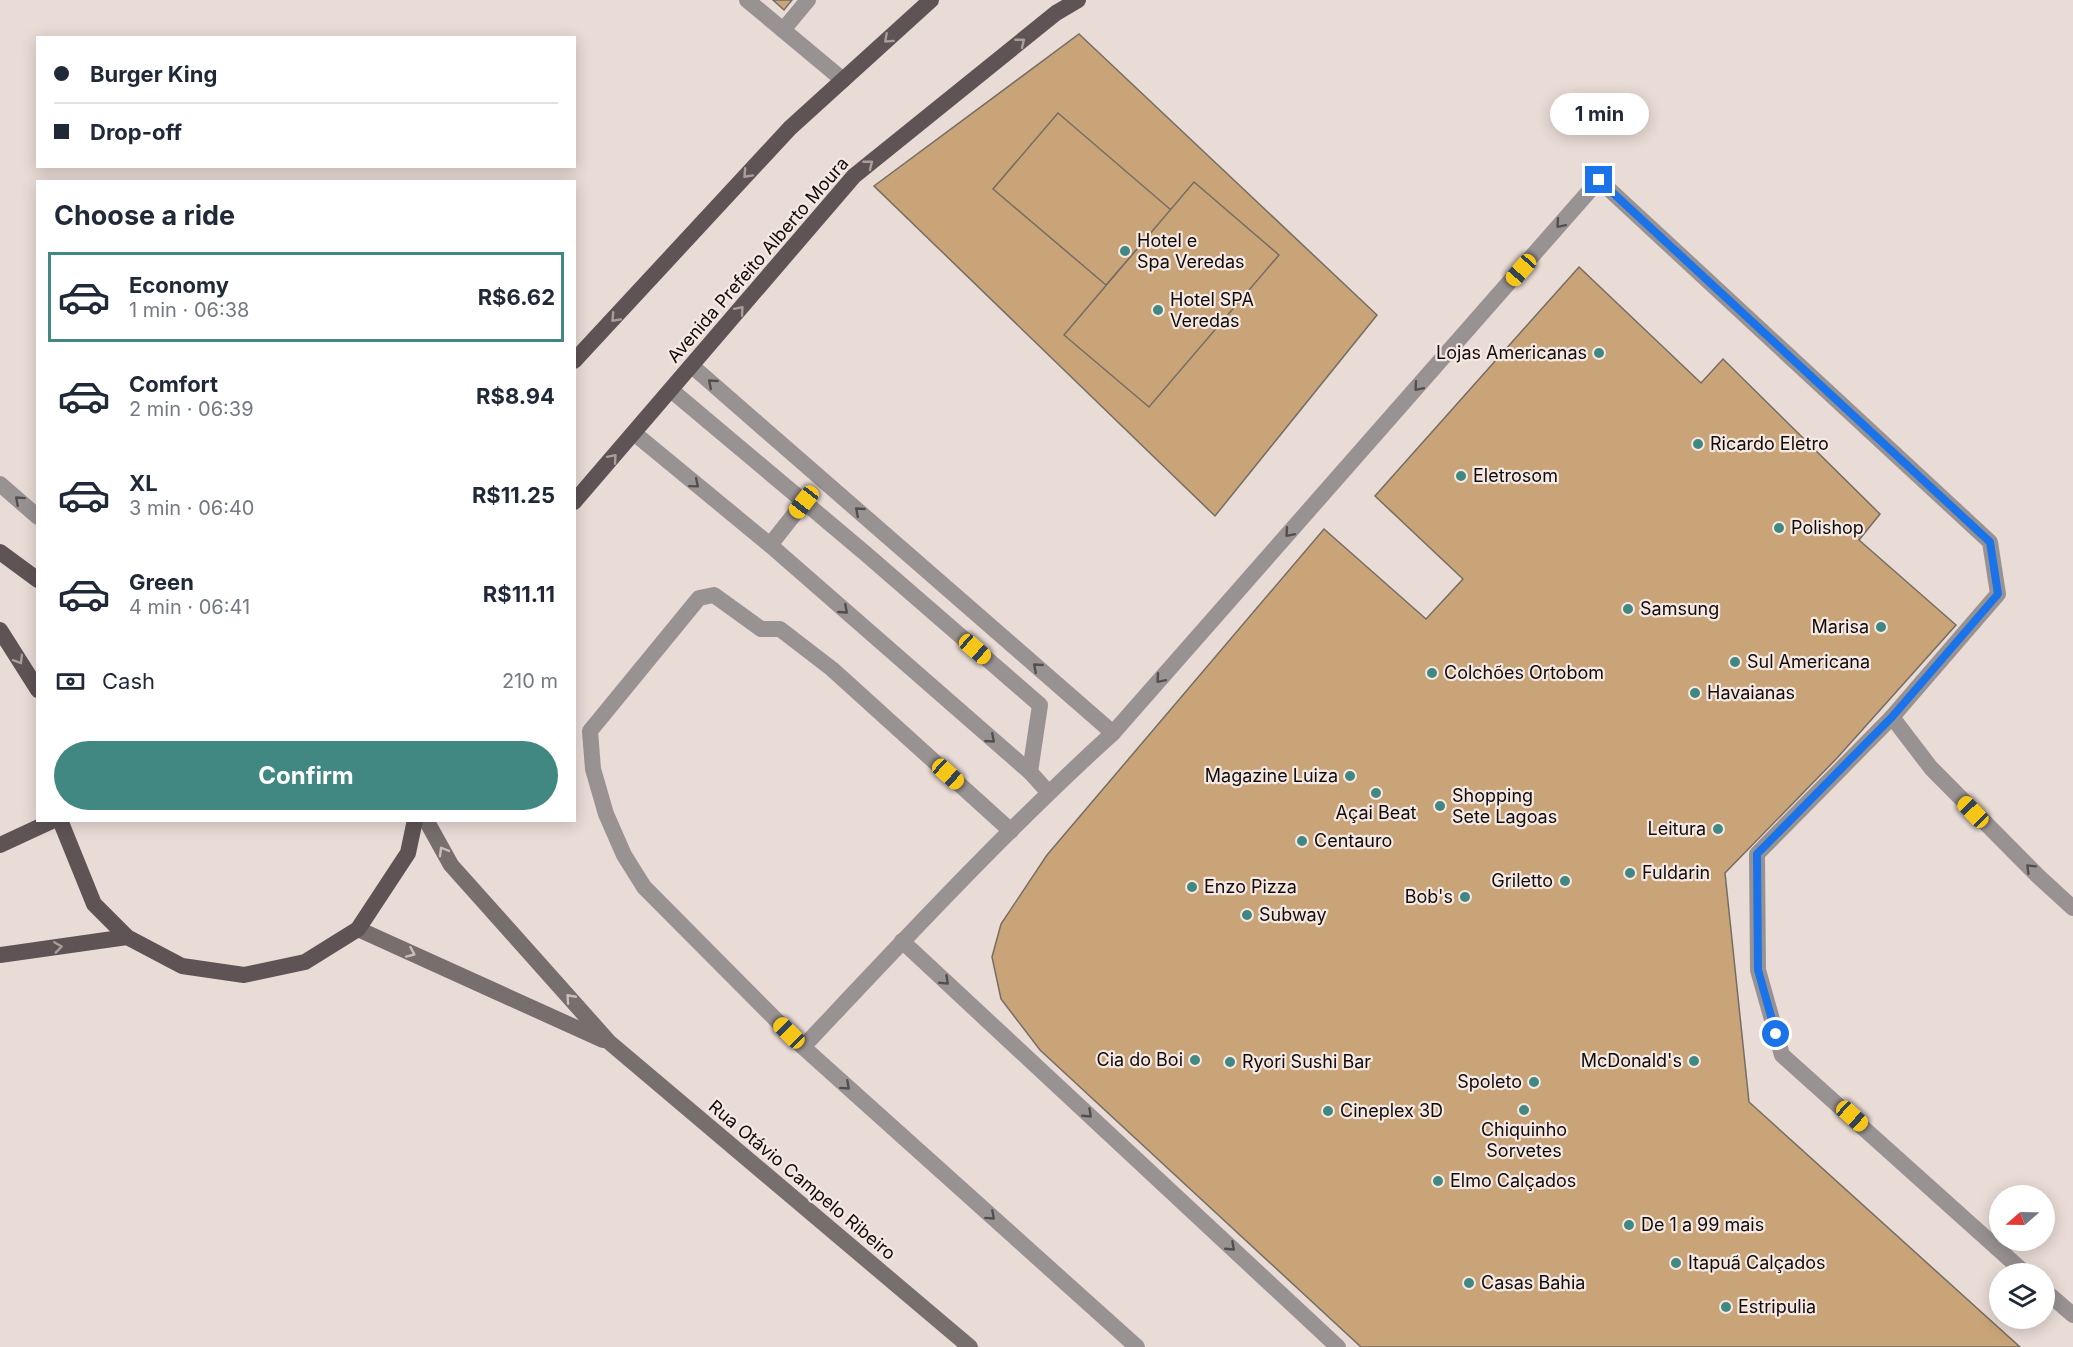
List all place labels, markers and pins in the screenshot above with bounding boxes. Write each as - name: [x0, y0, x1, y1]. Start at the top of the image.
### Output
- place label: Hotel e Spa Veredas: [1137, 230, 1245, 272]
- marker: Hotel e Spa Veredas: [1118, 244, 1132, 258]
- place label: Hotel SPA Veredas: [1170, 289, 1254, 331]
- marker: Hotel SPA Veredas: [1151, 303, 1165, 317]
- place label: Lojas Americanas: [1436, 342, 1587, 363]
- marker: Lojas Americanas: [1592, 346, 1606, 360]
- place label: Ricardo Eletro: [1710, 433, 1829, 454]
- marker: Ricardo Eletro: [1691, 437, 1705, 451]
- place label: Eletrosom: [1473, 465, 1558, 486]
- marker: Eletrosom: [1454, 469, 1468, 483]
- place label: Polishop: [1791, 517, 1864, 538]
- marker: Polishop: [1772, 521, 1786, 535]
- place label: Samsung: [1640, 598, 1719, 619]
- marker: Samsung: [1621, 602, 1635, 616]
- place label: Marisa: [1812, 616, 1869, 637]
- marker: Marisa: [1874, 620, 1888, 634]
- place label: Sul Americana: [1747, 651, 1870, 672]
- marker: Sul Americana: [1728, 655, 1742, 669]
- place label: Colchões Ortobom: [1444, 662, 1604, 683]
- marker: Colchões Ortobom: [1425, 666, 1439, 680]
- place label: Havaianas: [1707, 682, 1795, 703]
- marker: Havaianas: [1688, 686, 1702, 700]
- place label: Magazine Luiza: [1205, 765, 1338, 786]
- marker: Magazine Luiza: [1343, 769, 1357, 783]
- place label: Shopping Sete Lagoas: [1452, 785, 1557, 827]
- marker: Açai Beat: [1369, 786, 1383, 800]
- marker: Shopping Sete Lagoas: [1433, 799, 1447, 813]
- place label: Açai Beat: [1336, 802, 1417, 823]
- place label: Leitura: [1648, 818, 1706, 839]
- marker: Leitura: [1711, 822, 1725, 836]
- place label: Centauro: [1314, 830, 1392, 851]
- marker: Centauro: [1295, 834, 1309, 848]
- place label: Fuldarin: [1642, 862, 1710, 883]
- marker: Fuldarin: [1623, 866, 1637, 880]
- place label: Griletto: [1491, 870, 1553, 891]
- marker: Griletto: [1558, 874, 1572, 888]
- place label: Enzo Pizza: [1204, 876, 1297, 897]
- marker: Enzo Pizza: [1185, 880, 1199, 894]
- place label: Bob's: [1405, 886, 1453, 907]
- marker: Bob's: [1458, 890, 1472, 904]
- place label: Subway: [1259, 904, 1327, 925]
- marker: Subway: [1240, 908, 1254, 922]
- place label: Cia do Boi: [1097, 1049, 1183, 1070]
- place label: McDonald's: [1581, 1050, 1682, 1071]
- place label: Ryori Sushi Bar: [1242, 1051, 1371, 1072]
- marker: Cia do Boi: [1188, 1053, 1202, 1067]
- marker: McDonald's: [1687, 1054, 1701, 1068]
- marker: Ryori Sushi Bar: [1223, 1055, 1237, 1069]
- place label: Spoleto: [1457, 1071, 1522, 1092]
- marker: Spoleto: [1527, 1075, 1541, 1089]
- place label: Cineplex 3D: [1340, 1100, 1443, 1121]
- marker: Chiquinho Sorvetes: [1517, 1103, 1531, 1117]
- marker: Cineplex 3D: [1321, 1104, 1335, 1118]
- place label: Chiquinho Sorvetes: [1481, 1119, 1567, 1161]
- place label: Elmo Calçados: [1450, 1170, 1576, 1191]
- marker: Elmo Calçados: [1431, 1174, 1445, 1188]
- place label: De 1 a 99 mais: [1641, 1214, 1764, 1235]
- marker: De 1 a 99 mais: [1622, 1218, 1636, 1232]
- place label: Itapuã Calçados: [1688, 1252, 1826, 1273]
- marker: Itapuã Calçados: [1669, 1256, 1683, 1270]
- place label: Casas Bahia: [1481, 1272, 1585, 1293]
- marker: Casas Bahia: [1462, 1276, 1476, 1290]
- place label: Estripulia: [1738, 1296, 1816, 1317]
- marker: Estripulia: [1719, 1300, 1733, 1314]

